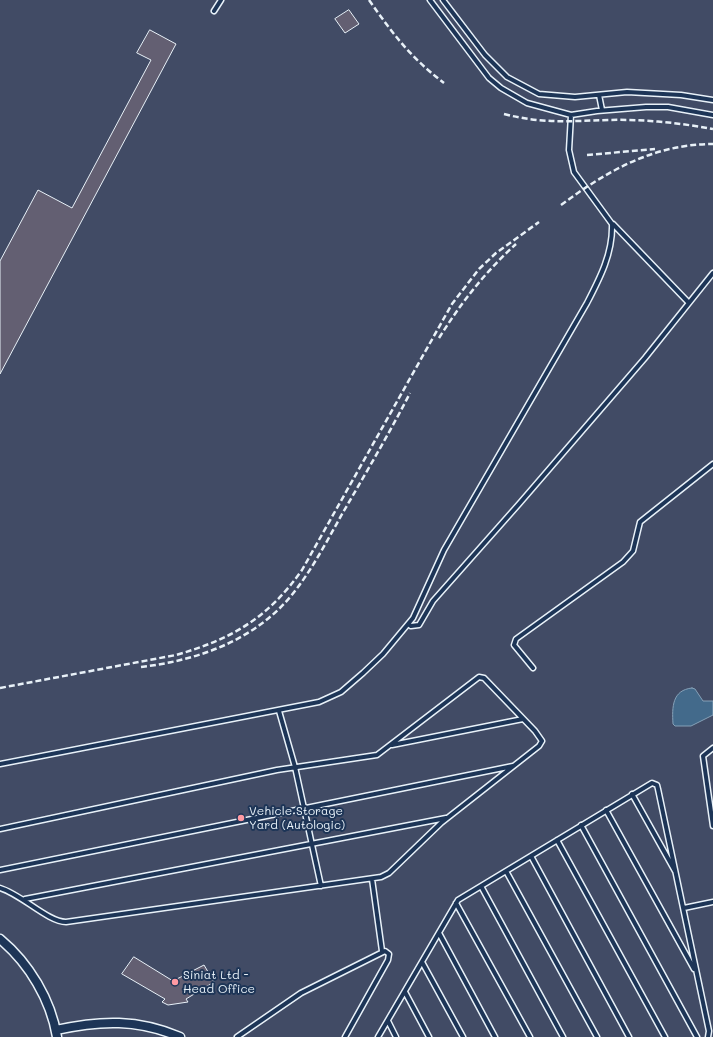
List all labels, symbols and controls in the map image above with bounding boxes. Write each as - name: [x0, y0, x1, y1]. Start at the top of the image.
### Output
- place label: Vehicle Storage Yard (Autologic): [249, 804, 345, 832]
- marker: Vehicle Storage Yard (Autologic): [236, 813, 246, 823]
- place label: Siniat Ltd - Head Office: [183, 968, 255, 996]
- marker: Siniat Ltd - Head Office: [170, 977, 180, 987]

